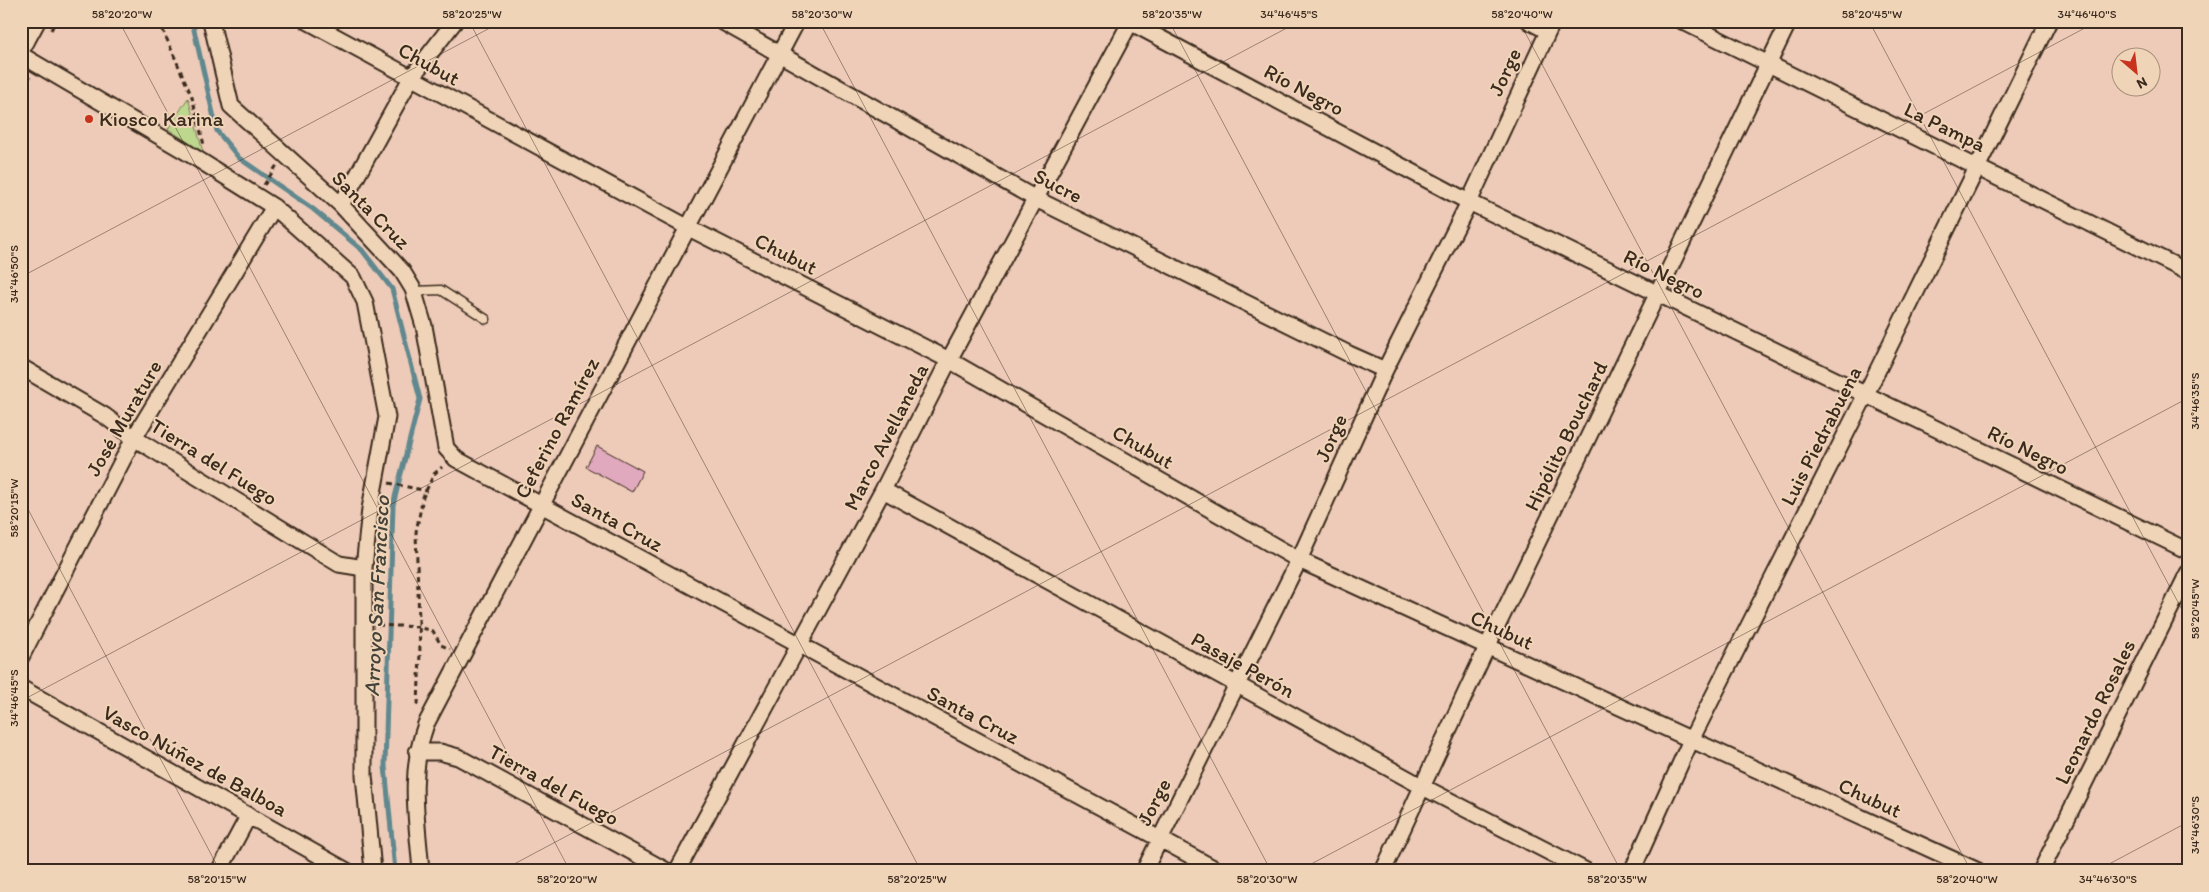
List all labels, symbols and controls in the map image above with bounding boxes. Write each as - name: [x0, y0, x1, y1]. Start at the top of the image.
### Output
- text: 58°20'20"W: [92, 7, 152, 21]
- text: 58°20'25"W: [442, 7, 502, 21]
- text: 58°20'30"W: [792, 7, 852, 21]
- text: 58°20'35"W: [1142, 7, 1202, 21]
- text: 34°46'45"S: [1260, 7, 1318, 21]
- text: 58°20'40"W: [1491, 7, 1553, 21]
- text: 58°20'45"W: [1842, 7, 1902, 21]
- text: 34°46'40"S: [2058, 7, 2117, 21]
- street label: Chubut: [394, 36, 465, 91]
- street label: Jorge: [1483, 44, 1526, 100]
- north arrow: [2112, 48, 2162, 98]
- street label: Río Negro: [1260, 58, 1349, 121]
- text: N: [2134, 73, 2150, 93]
- street label: La Pampa: [1900, 96, 1990, 157]
- place label: Kiosco Karina: [99, 106, 224, 131]
- marker: Kiosco Karina: [83, 113, 95, 125]
- street label: Sucre: [1030, 163, 1087, 208]
- street label: Santa Cruz: [327, 165, 416, 254]
- street label: Chubut: [751, 227, 822, 280]
- street label: Río Negro: [1620, 243, 1709, 304]
- text: 34°46'50"S: [7, 245, 21, 303]
- street label: Ceferino Ramírez: [509, 353, 604, 502]
- street label: José Murature: [80, 355, 167, 480]
- street label: Hipólito Bouchard: [1518, 356, 1613, 515]
- street label: Marco Avellaneda: [838, 359, 933, 514]
- street label: Luis Piedrabuena: [1775, 362, 1866, 510]
- text: 34°46'35"S: [2188, 372, 2202, 430]
- street label: Jorge: [1309, 410, 1352, 466]
- street label: Tierra del Fuego: [146, 413, 282, 511]
- street label: Chubut: [1108, 419, 1178, 474]
- street label: Río Negro: [1984, 419, 2073, 480]
- text: 58°20'15"W: [7, 479, 21, 537]
- street label: Santa Cruz: [567, 486, 668, 557]
- water label: Arroyo San Francisco: [358, 494, 395, 697]
- text: 58°20'45"W: [2188, 579, 2202, 639]
- street label: Chubut: [1467, 604, 1538, 655]
- street label: Pasaje Perón: [1187, 626, 1299, 703]
- street label: Leonardo Rosales: [2049, 635, 2140, 788]
- text: 34°46'45"S: [7, 669, 21, 727]
- street label: Santa Cruz: [923, 680, 1024, 749]
- street label: Vasco Núñez de Balboa: [99, 699, 292, 822]
- street label: Tierra del Fuego: [485, 739, 624, 831]
- street label: Chubut: [1835, 772, 1906, 823]
- street label: Jorge: [1131, 774, 1176, 830]
- text: 34°46'30"S: [2188, 796, 2202, 854]
- text: 58°20'15"W: [188, 872, 246, 886]
- text: 58°20'20"W: [537, 872, 597, 886]
- text: 58°20'25"W: [887, 872, 947, 886]
- text: 58°20'30"W: [1237, 872, 1297, 886]
- text: 58°20'35"W: [1587, 872, 1647, 886]
- text: 58°20'40"W: [1936, 872, 1998, 886]
- text: 34°46'30"S: [2079, 872, 2137, 886]

